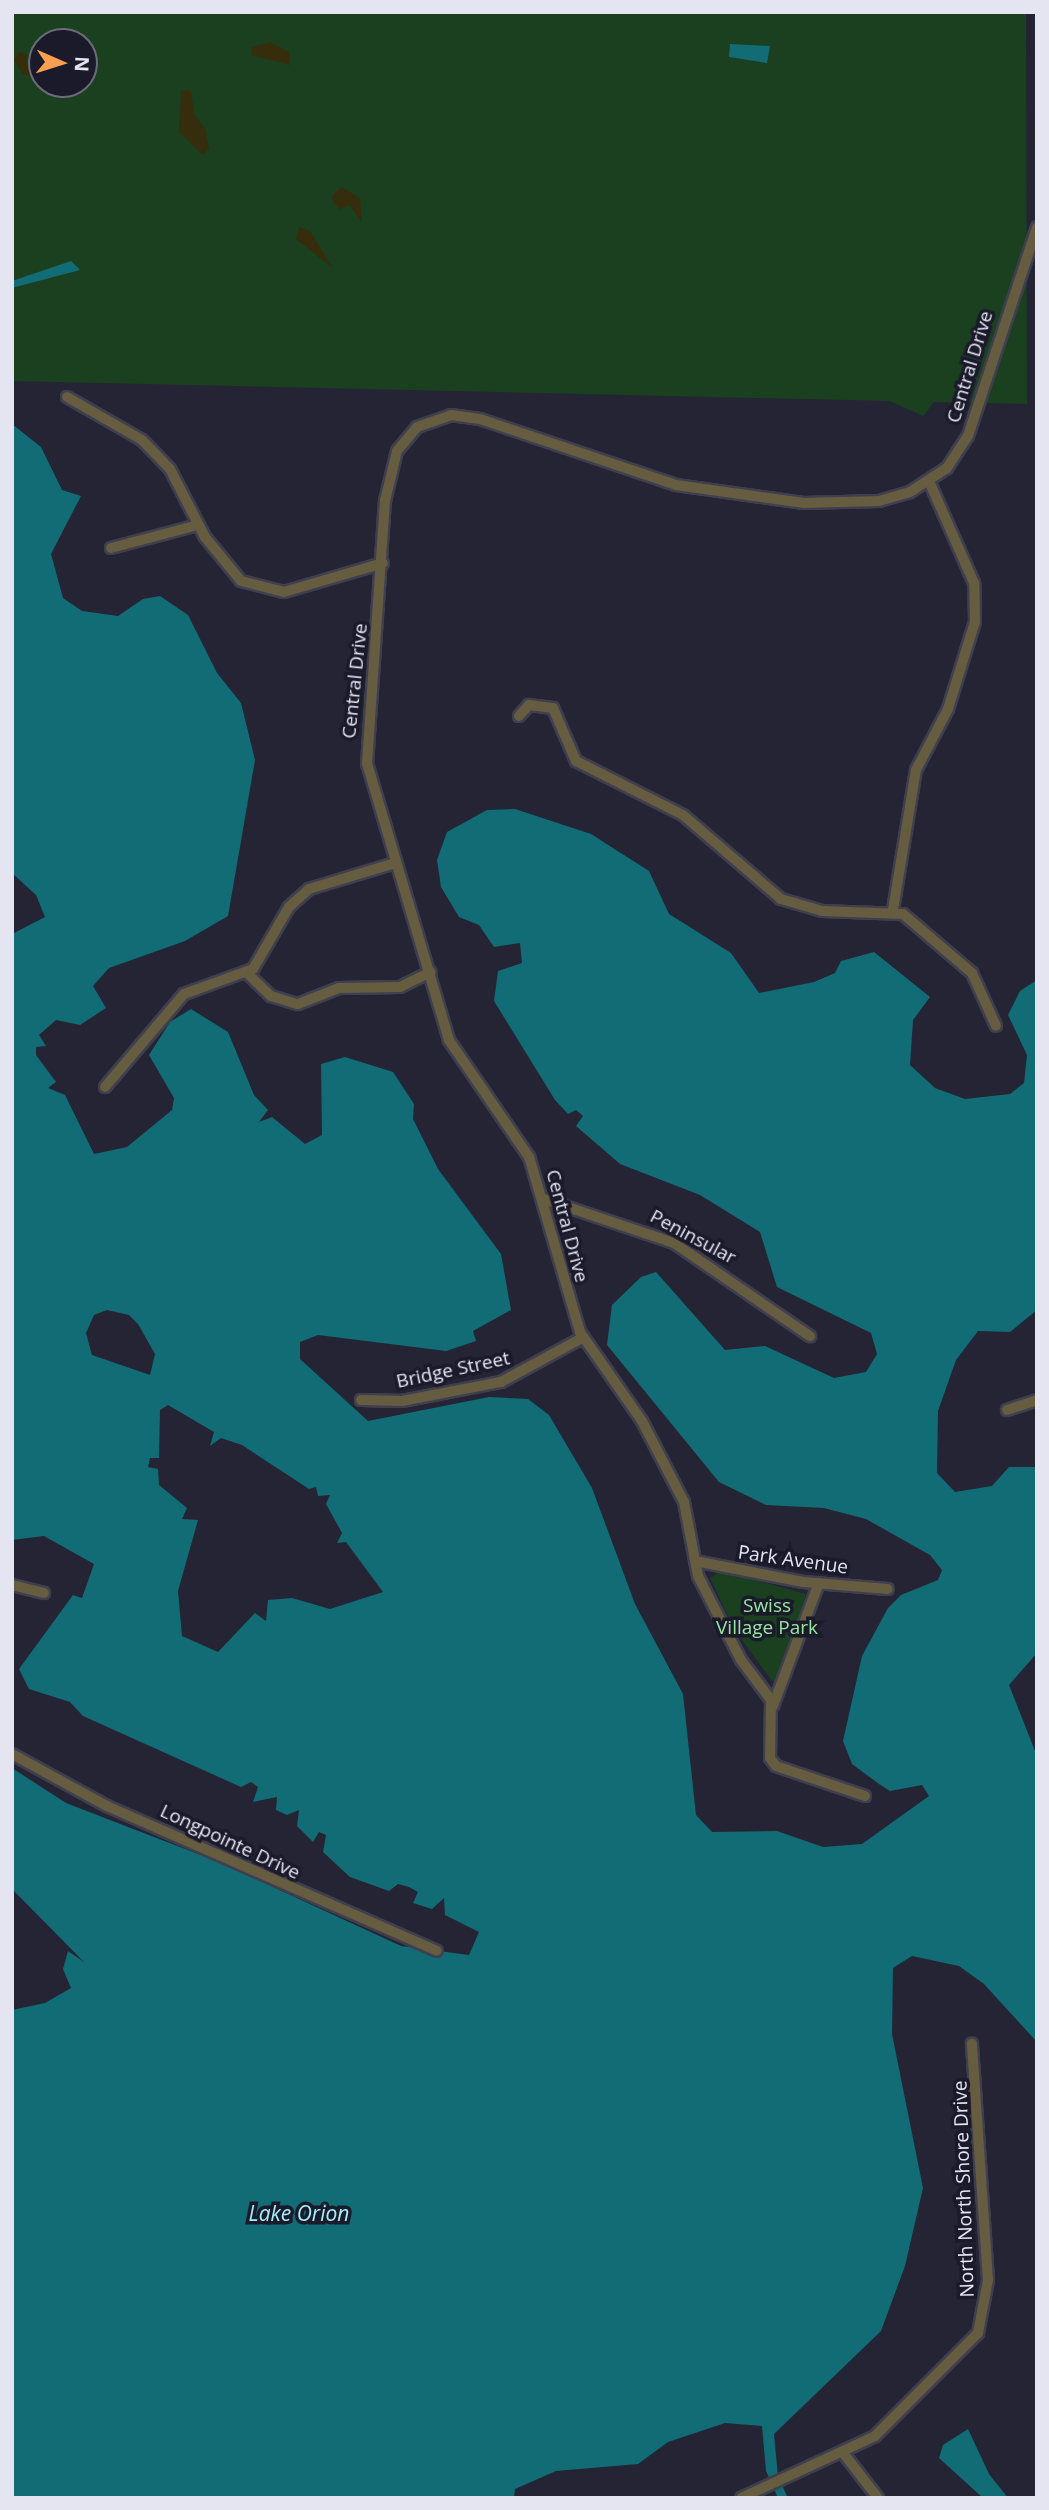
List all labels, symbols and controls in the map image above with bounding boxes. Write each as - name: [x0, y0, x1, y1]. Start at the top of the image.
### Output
- north arrow: [28, 28, 98, 98]
- text: N: [69, 56, 95, 72]
- street label: Central Drive: [942, 308, 998, 426]
- street label: Central Drive: [338, 622, 372, 740]
- street label: Central Drive: [541, 1167, 593, 1285]
- street label: Peninsular: [646, 1205, 740, 1269]
- street label: Bridge Street: [394, 1347, 512, 1393]
- street label: Park Avenue: [737, 1541, 849, 1579]
- park label: Swiss Village Park: [716, 1595, 818, 1639]
- street label: Longpointe Drive: [156, 1800, 304, 1884]
- street label: North North Shore Drive: [949, 2080, 979, 2298]
- water label: Lake Orion: [249, 2200, 349, 2226]

